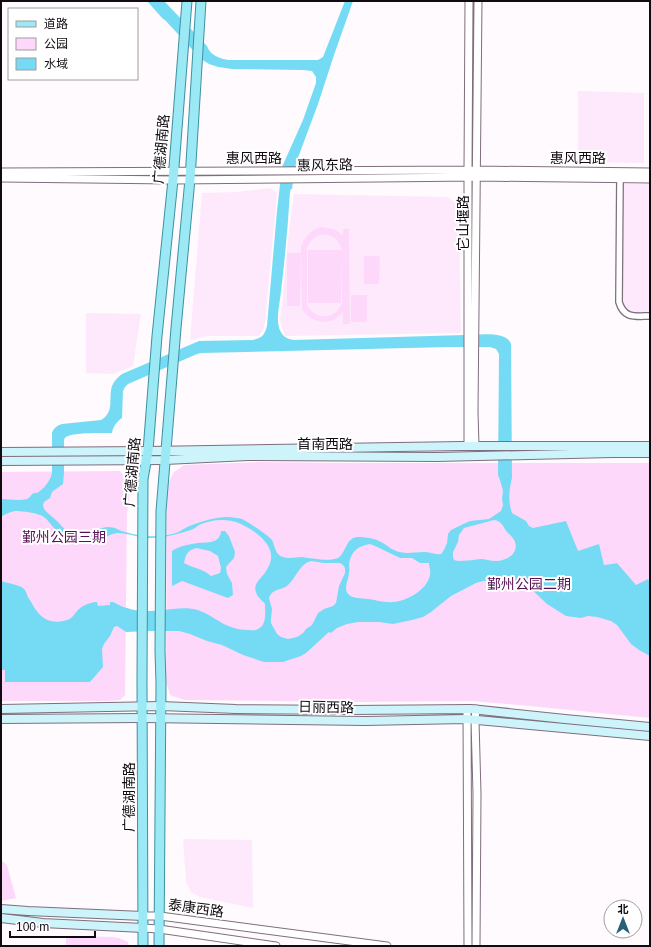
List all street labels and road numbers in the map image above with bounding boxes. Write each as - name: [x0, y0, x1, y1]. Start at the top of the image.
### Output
- street label: 广德湖南路: [150, 113, 172, 185]
- street label: 惠风西路: [226, 150, 282, 166]
- street label: 惠风西路: [550, 150, 606, 166]
- street label: 惠风东路: [297, 157, 353, 173]
- street label: 它山堰路: [455, 195, 471, 251]
- street label: 广德湖南路: [121, 436, 143, 508]
- street label: 首南西路: [297, 436, 353, 452]
- street label: 日丽西路: [298, 699, 354, 715]
- street label: 广德湖南路: [121, 762, 137, 832]
- street label: 泰康西路: [167, 896, 225, 920]

